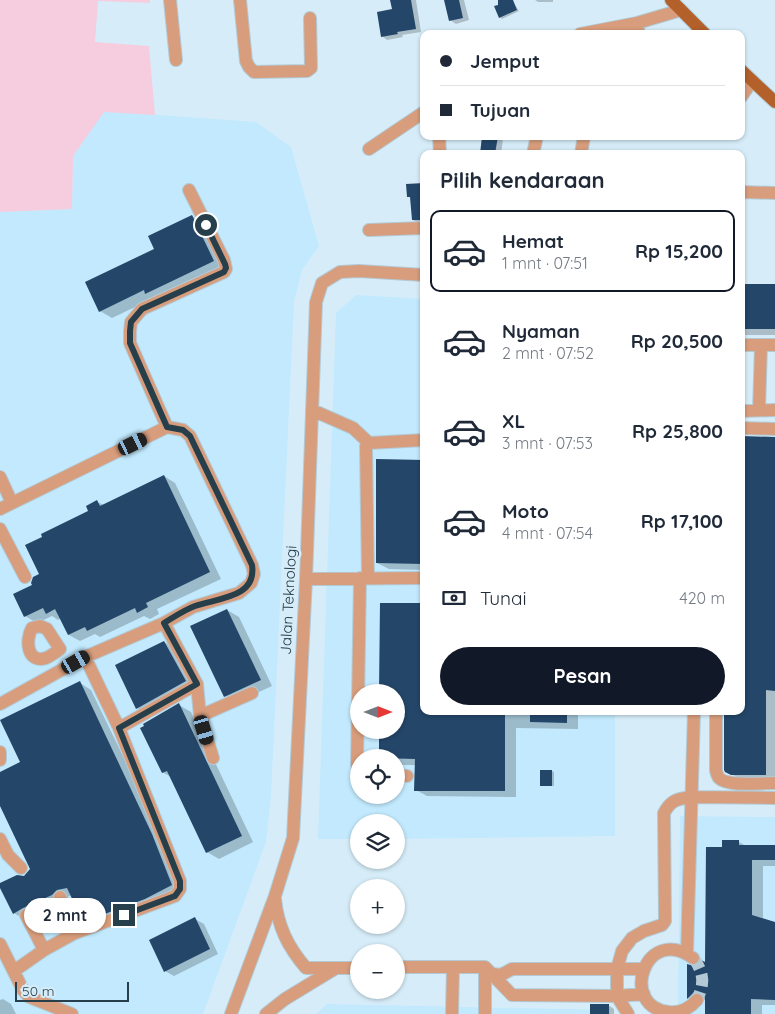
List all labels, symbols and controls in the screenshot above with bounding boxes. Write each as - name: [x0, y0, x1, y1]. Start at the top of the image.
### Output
- text: Jemput: [470, 49, 540, 73]
- text: Tujuan: [470, 98, 530, 122]
- text: Pilih kendaraan: [440, 166, 605, 194]
- route start: [195, 214, 217, 236]
- icon: car: [442, 229, 487, 274]
- text: Hemat: [502, 229, 564, 253]
- text: Rp 15,200: [635, 239, 723, 263]
- text: 1 mnt · 07:51: [502, 253, 588, 273]
- icon: car: [442, 319, 487, 364]
- text: Nyaman: [502, 319, 580, 343]
- text: Rp 20,500: [631, 329, 723, 353]
- text: 2 mnt · 07:52: [502, 343, 594, 363]
- icon: car: [442, 409, 487, 454]
- text: XL: [502, 409, 525, 433]
- text: Rp 25,800: [632, 419, 723, 443]
- car: [116, 431, 149, 457]
- text: 3 mnt · 07:53: [502, 433, 593, 453]
- icon: car: [442, 499, 487, 544]
- text: Moto: [502, 499, 549, 523]
- text: Rp 17,100: [641, 509, 723, 533]
- text: 4 mnt · 07:54: [502, 523, 593, 543]
- street label: Jalan Teknologi: [276, 545, 300, 655]
- icon: cash: [440, 584, 468, 612]
- text: Tunai: [480, 586, 527, 610]
- text: 420 m: [679, 588, 725, 608]
- button: Pesan: [440, 647, 725, 705]
- car: [59, 648, 92, 676]
- north arrow: [350, 684, 405, 739]
- map controls: [350, 684, 405, 999]
- car: [192, 713, 215, 747]
- button: locate: [350, 749, 405, 804]
- button: layers: [350, 814, 405, 869]
- button: +: [350, 879, 405, 934]
- callout: 2 mnt: [24, 898, 106, 932]
- route end: [113, 904, 135, 926]
- text: 2 mnt: [43, 905, 87, 925]
- button: −: [350, 944, 405, 999]
- scale bar: [15, 979, 129, 1002]
- text: 50 m: [22, 982, 55, 1000]

